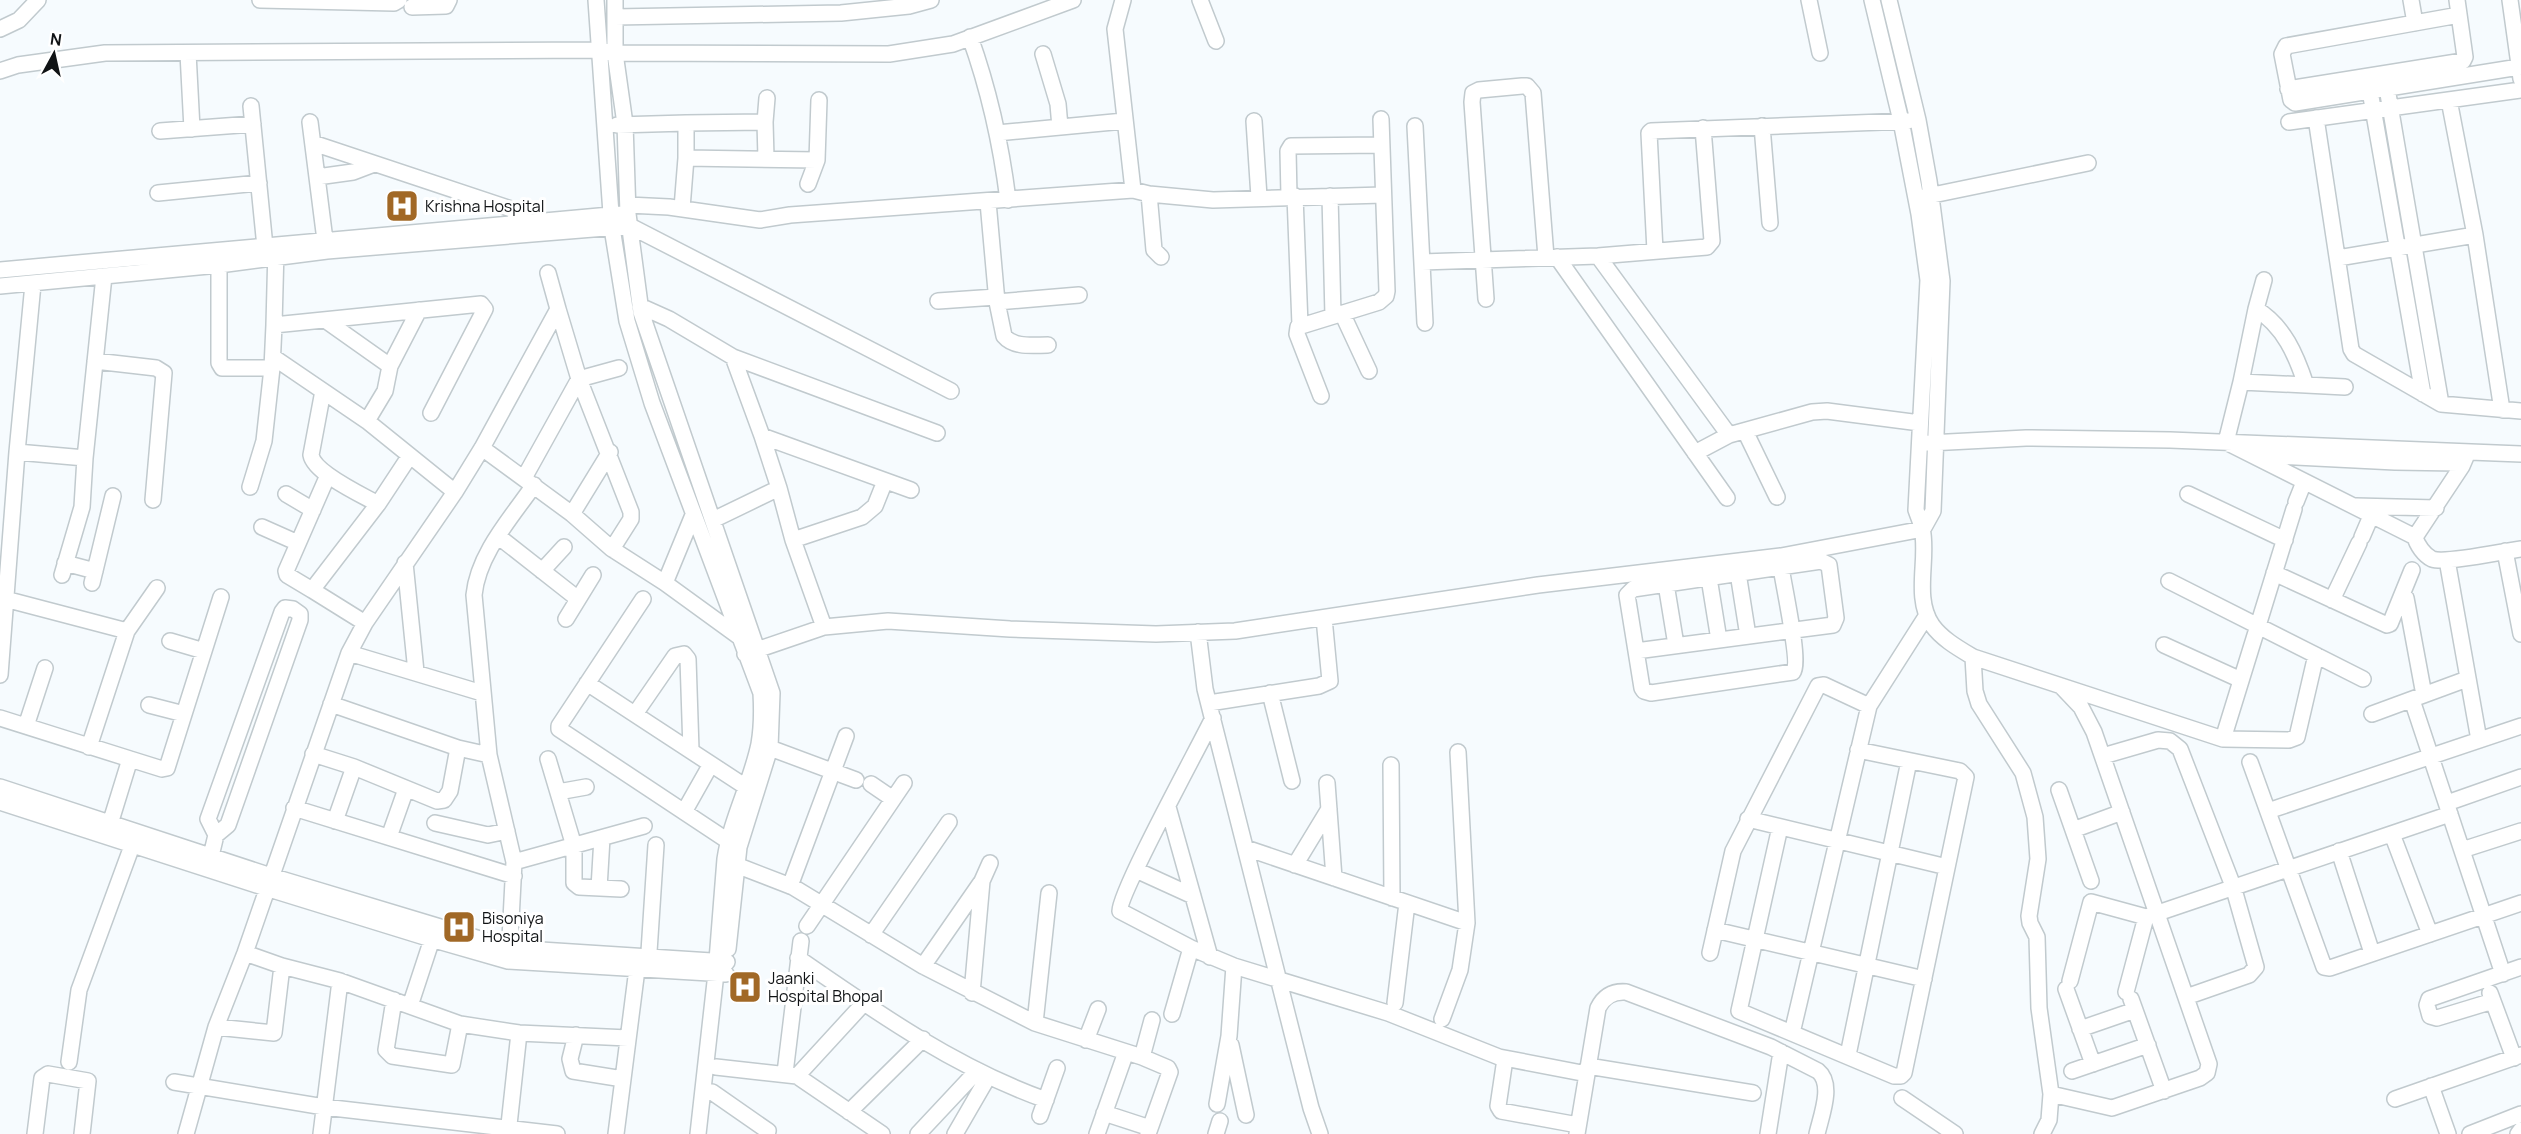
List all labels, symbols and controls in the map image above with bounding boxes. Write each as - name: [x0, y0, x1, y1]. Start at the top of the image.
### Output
- north arrow: [24, 24, 84, 84]
- text: N: [49, 27, 63, 51]
- hospital icon: Krishna Hospital: [384, 188, 420, 224]
- place label: Krishna Hospital: [425, 195, 544, 217]
- place label: Bisoniya Hospital: [482, 907, 544, 947]
- hospital icon: Bisoniya Hospital: [441, 909, 477, 945]
- place label: Jaanki Hospital Bhopal: [768, 967, 883, 1007]
- hospital icon: Jaanki Hospital Bhopal: [727, 969, 763, 1005]

